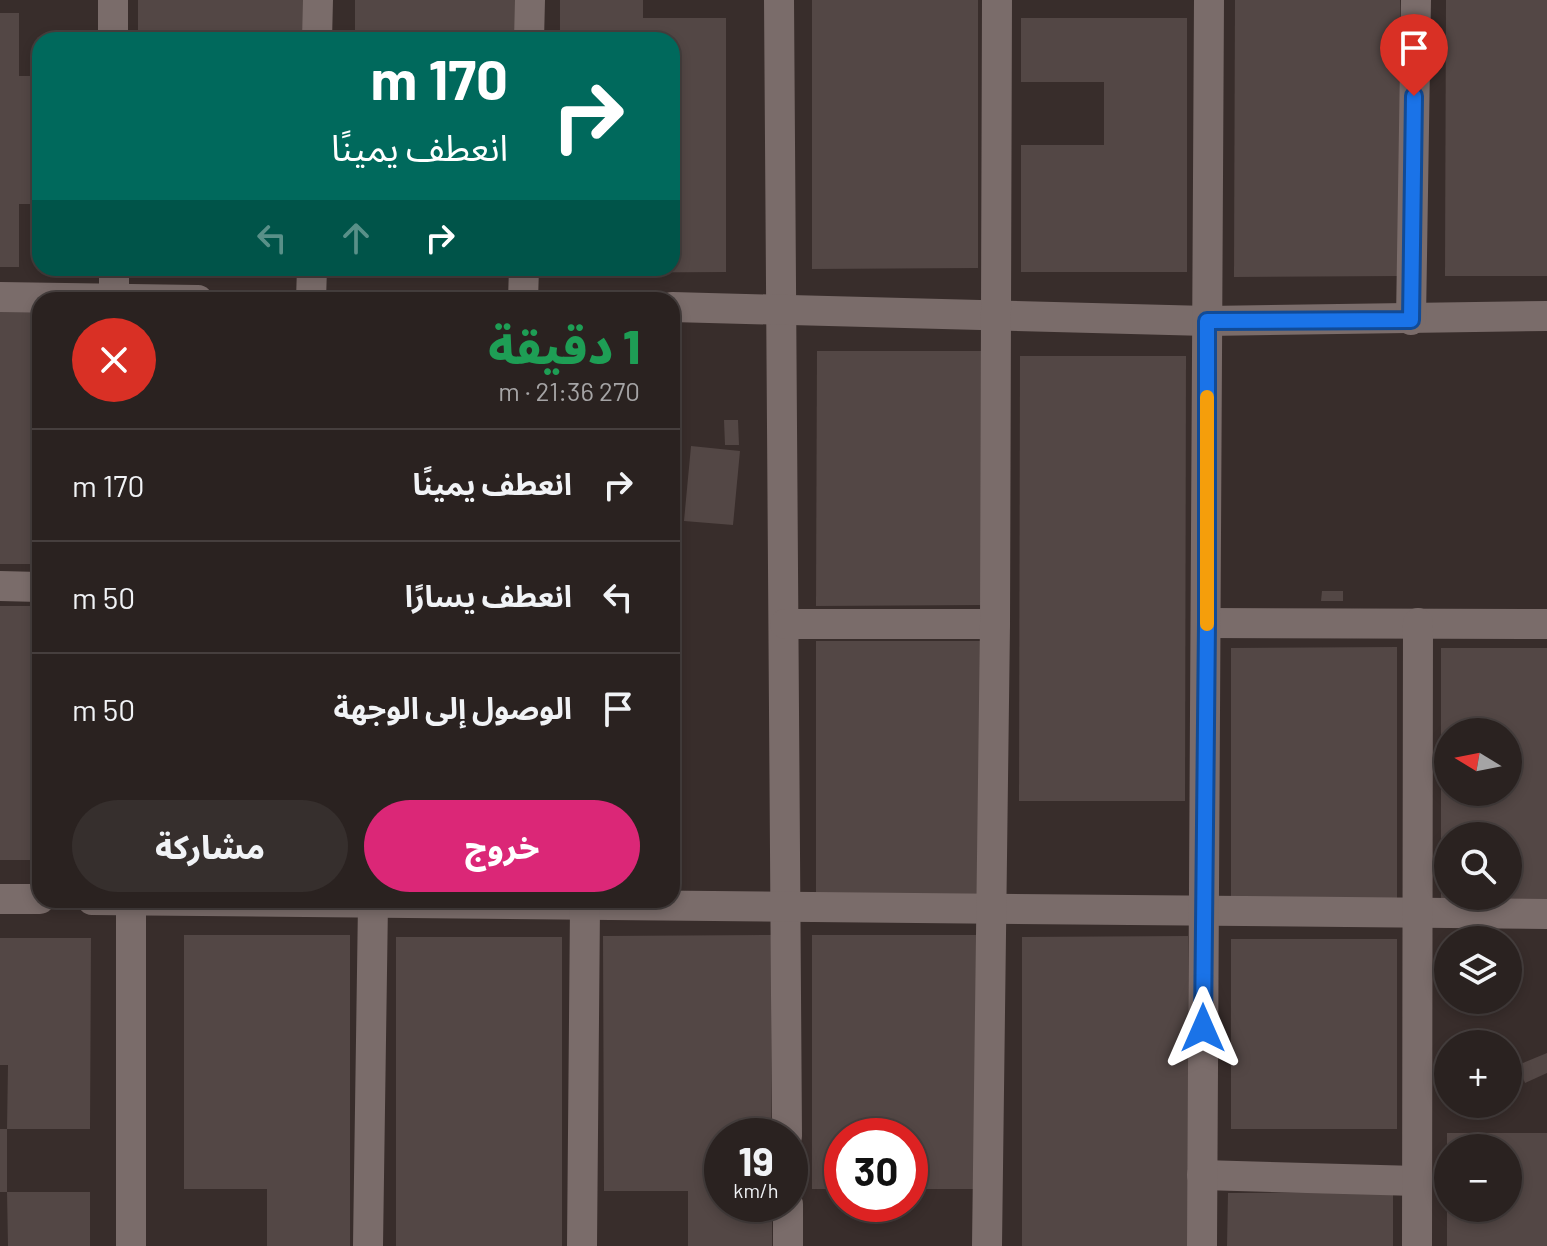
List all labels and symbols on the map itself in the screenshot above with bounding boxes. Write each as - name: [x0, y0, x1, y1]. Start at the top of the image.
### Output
- pin: [1380, 14.0, 1448, 96]
- north arrow: [1434, 718, 1522, 806]
- position arrow: [1161, 986, 1245, 1070]
- speed limit sign: 30: [824, 1118, 928, 1222]

